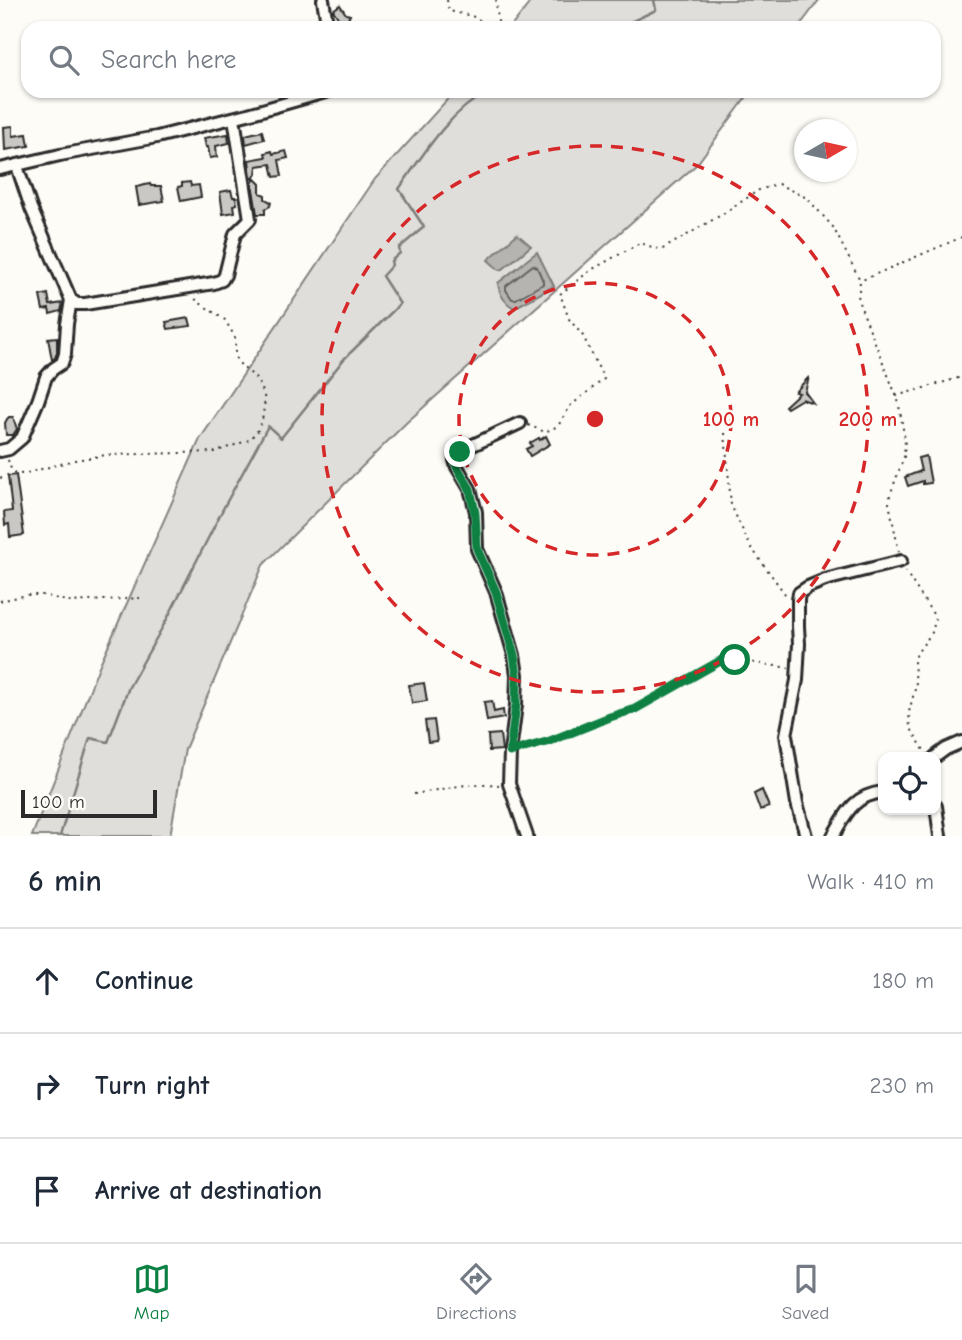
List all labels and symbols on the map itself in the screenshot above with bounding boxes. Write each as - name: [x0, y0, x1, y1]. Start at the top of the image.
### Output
- north arrow: [794, 119, 857, 182]
- centre of rings: [583, 407, 607, 431]
- text: 100 m: [703, 407, 759, 431]
- text: 200 m: [839, 407, 897, 431]
- route end: [444, 436, 475, 467]
- route start: [719, 644, 750, 675]
- scale bar: [21, 787, 158, 819]

